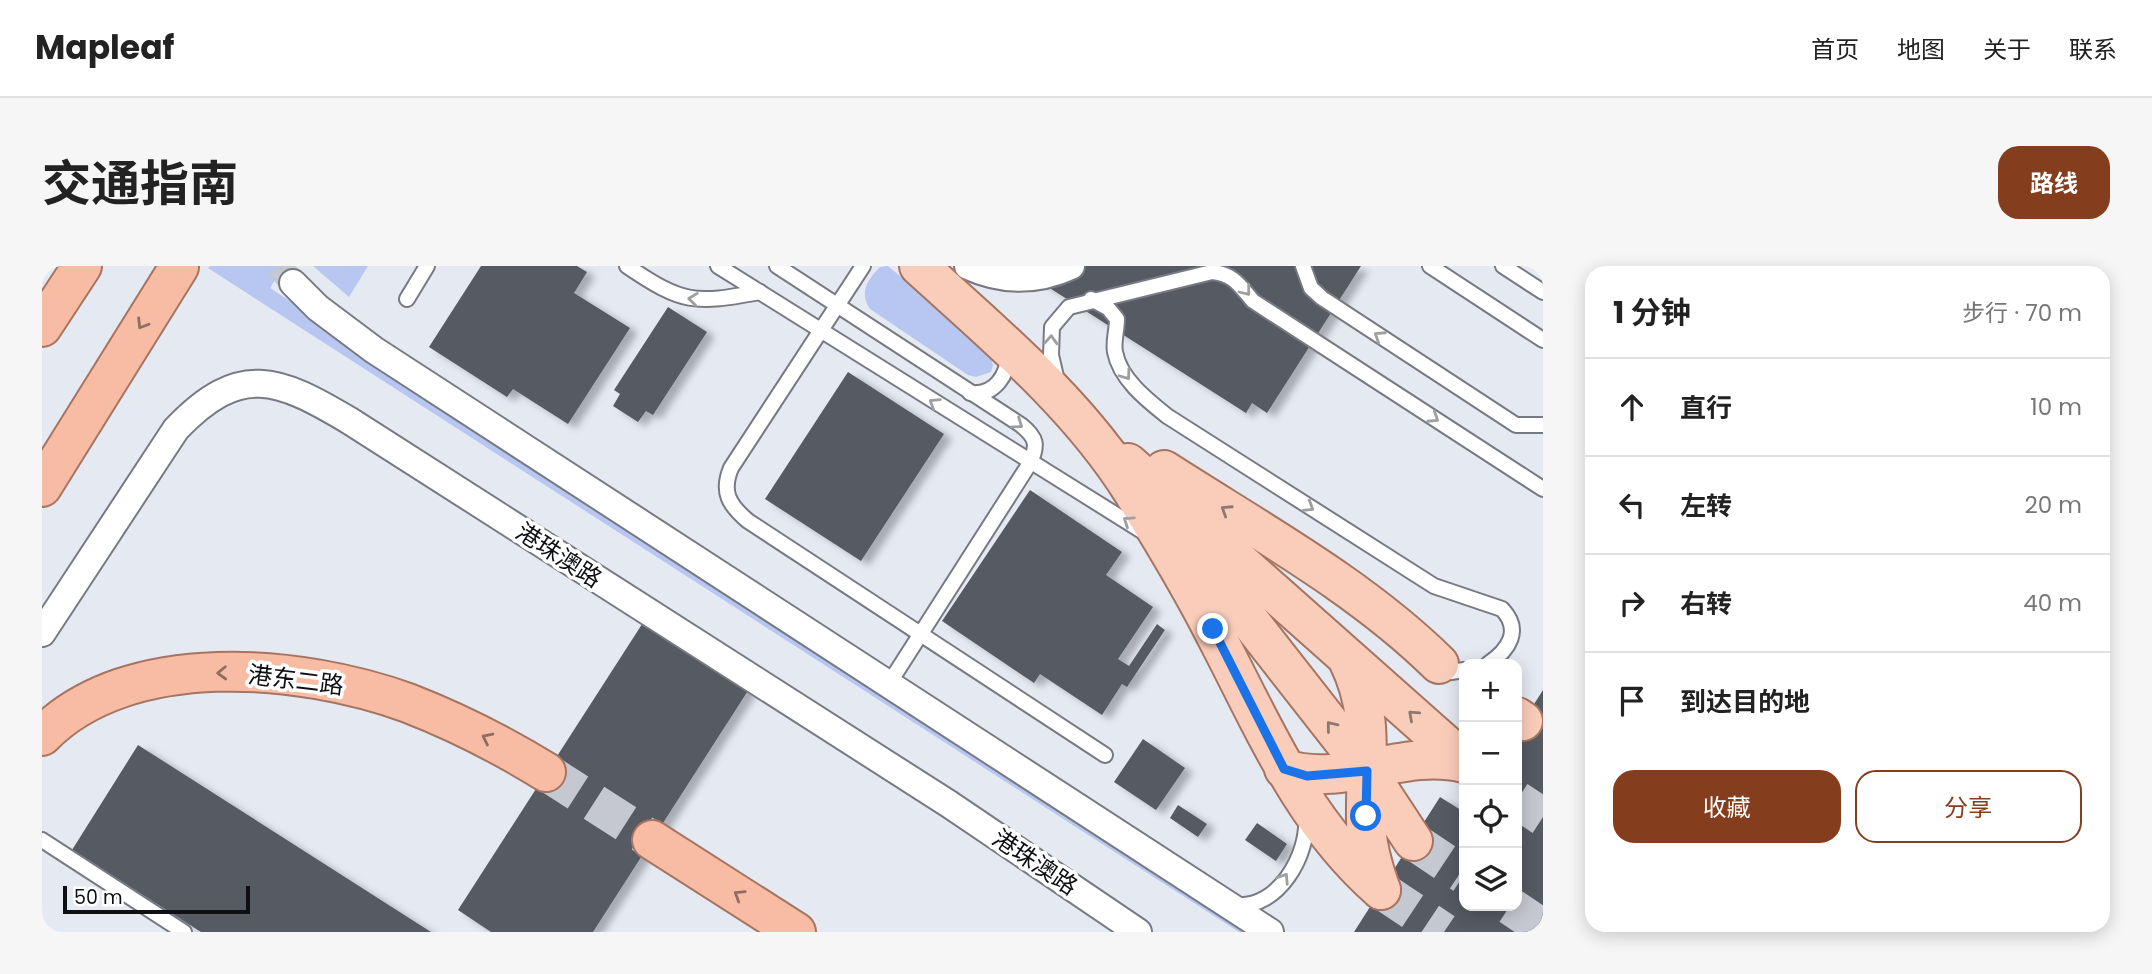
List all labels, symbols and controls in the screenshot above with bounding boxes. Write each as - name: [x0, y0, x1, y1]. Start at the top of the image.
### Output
- text: Mapleaf: [35, 24, 174, 71]
- text: 首页: [1811, 33, 1859, 66]
- text: 地图: [1897, 33, 1945, 66]
- text: 关于: [1983, 33, 2031, 66]
- text: 联系: [2069, 33, 2117, 66]
- button: 路线: [1998, 146, 2110, 219]
- text: 交通指南: [42, 150, 238, 218]
- one-way arrow: [1237, 284, 1250, 296]
- text: 1 分钟: [1613, 291, 1691, 334]
- one-way arrow: [687, 292, 699, 307]
- text: 步行 · 70 m: [1962, 297, 2082, 329]
- one-way arrow: [137, 317, 150, 330]
- one-way arrow: [1374, 331, 1387, 344]
- one-way arrow: [1044, 334, 1059, 345]
- one-way arrow: [1118, 367, 1130, 379]
- icon: ahead: [1613, 388, 1651, 426]
- text: 直行: [1680, 390, 1732, 426]
- text: 10 m: [2030, 391, 2082, 423]
- one-way arrow: [928, 398, 941, 411]
- one-way arrow: [1426, 410, 1439, 423]
- one-way arrow: [1010, 416, 1023, 428]
- icon: left: [1613, 486, 1651, 524]
- text: 左转: [1680, 488, 1732, 524]
- text: 20 m: [2024, 489, 2082, 521]
- one-way arrow: [1302, 498, 1315, 511]
- one-way arrow: [1220, 505, 1233, 518]
- street label: 港珠澳路: [510, 515, 608, 595]
- one-way arrow: [1123, 517, 1136, 529]
- icon: right: [1613, 584, 1651, 622]
- text: 右转: [1680, 586, 1732, 622]
- text: 40 m: [2023, 587, 2082, 619]
- route end: [1197, 613, 1228, 644]
- street label: 港东二路: [246, 658, 346, 702]
- map controls: [1459, 659, 1522, 911]
- button: +: [1459, 659, 1522, 722]
- one-way arrow: [216, 665, 227, 680]
- icon: arrive: [1613, 682, 1651, 720]
- text: 到达目的地: [1680, 684, 1810, 720]
- one-way arrow: [1408, 711, 1421, 723]
- one-way arrow: [1327, 721, 1339, 734]
- button: −: [1459, 722, 1522, 785]
- one-way arrow: [482, 733, 494, 747]
- button: 收藏: [1613, 770, 1841, 843]
- button: 分享: [1855, 770, 2082, 843]
- button: locate: [1459, 785, 1522, 848]
- route start: [1350, 800, 1381, 831]
- street label: 港珠澳路: [986, 821, 1084, 903]
- button: layers: [1459, 848, 1522, 911]
- one-way arrow: [1276, 873, 1289, 886]
- scale bar: [63, 883, 250, 915]
- text: 50 m: [74, 884, 123, 911]
- one-way arrow: [734, 891, 747, 904]

